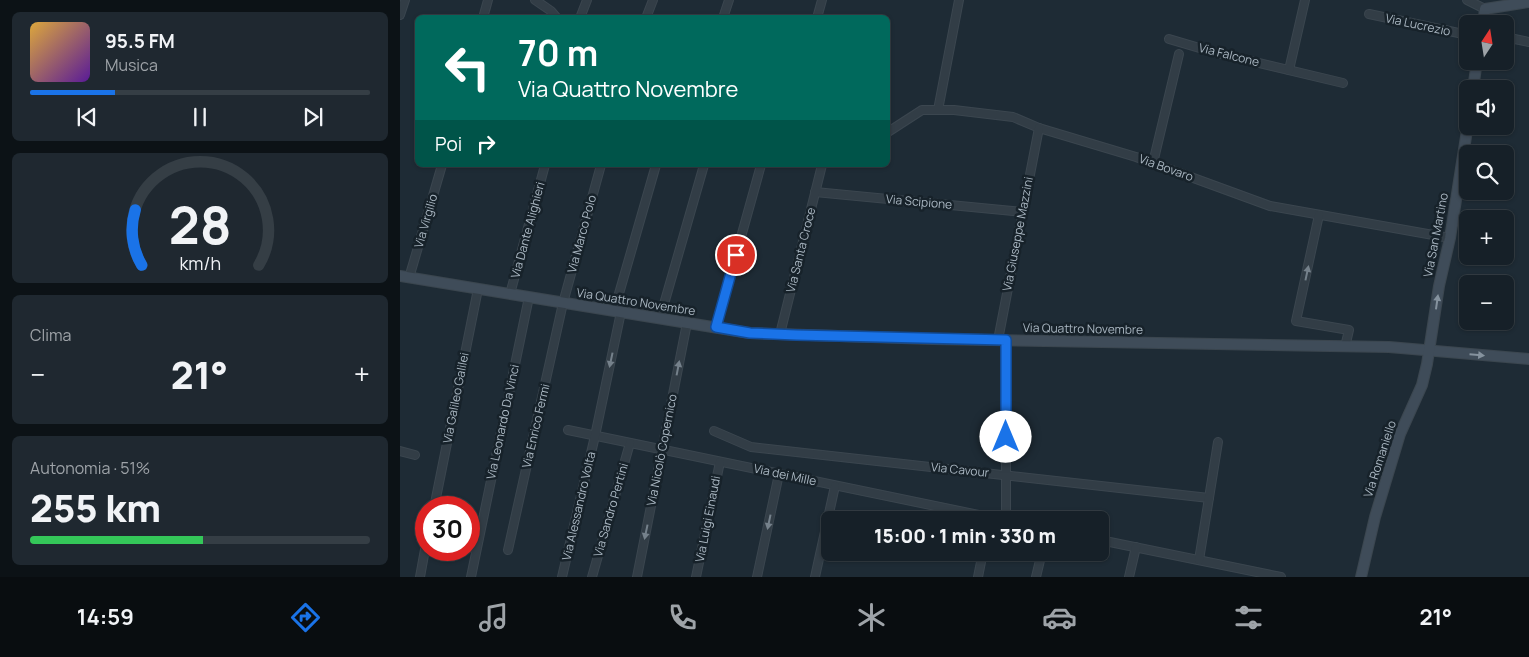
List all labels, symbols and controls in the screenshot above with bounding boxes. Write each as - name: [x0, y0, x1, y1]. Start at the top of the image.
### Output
- street label: Via Lucrezio: [1384, 9, 1452, 40]
- north arrow: [1459, 15, 1514, 70]
- map controls: [1459, 15, 1514, 330]
- text: 95.5 FM: [105, 28, 175, 54]
- text: 70 m: [518, 29, 598, 77]
- icon: left: [435, 35, 500, 100]
- street label: Via Falcone: [1197, 39, 1261, 70]
- text: Musica: [105, 54, 158, 76]
- text: Via Quattro Novembre: [518, 74, 738, 104]
- button: sound: [1459, 80, 1514, 135]
- icon: previous: [73, 103, 101, 131]
- icon: pause: [186, 103, 214, 131]
- icon: next: [299, 103, 327, 131]
- icon: right: [472, 130, 500, 158]
- text: Poi: [435, 131, 462, 157]
- button: search: [1459, 145, 1514, 200]
- street label: Via Bovaro: [1137, 150, 1196, 185]
- street label: Via Giuseppe Mazzini: [998, 175, 1037, 293]
- street label: Via Dante Alighieri: [506, 180, 549, 280]
- text: 28: [169, 189, 231, 260]
- street label: Via Scipione: [885, 190, 953, 213]
- street label: Via San Martino: [1419, 191, 1452, 278]
- street label: Via Virgilio: [410, 192, 441, 250]
- street label: Via Marco Polo: [563, 193, 600, 275]
- street label: Via Santa Croce: [782, 205, 819, 294]
- button: +: [1459, 210, 1514, 265]
- pin: [715, 234, 757, 276]
- icon: arrive: [722, 241, 750, 269]
- text: km/h: [179, 251, 221, 275]
- one-way arrow: [1303, 265, 1311, 281]
- button: −: [1459, 275, 1514, 330]
- street label: Via Quattro Novembre: [575, 284, 697, 319]
- one-way arrow: [1433, 294, 1441, 310]
- street label: Via Quattro Novembre: [1023, 319, 1143, 338]
- text: Clima: [30, 324, 71, 346]
- text: 21°: [171, 348, 228, 400]
- street label: Via Galileo Galilei: [438, 351, 473, 445]
- one-way arrow: [1470, 351, 1486, 359]
- one-way arrow: [607, 352, 615, 367]
- text: −: [30, 355, 45, 393]
- text: +: [354, 355, 370, 393]
- one-way arrow: [674, 361, 682, 376]
- street label: Via Leonardo Da Vinci: [482, 363, 523, 481]
- street label: Via Enrico Fermi: [518, 382, 553, 470]
- street label: Via Nicolò Copernico: [642, 393, 681, 507]
- position arrow: [979, 410, 1031, 462]
- street label: Via Romaniello: [1359, 418, 1400, 500]
- street label: Via Alessandro Volta: [558, 450, 599, 562]
- text: Autonomia · 51%: [30, 457, 150, 479]
- street label: Via Cavour: [930, 458, 991, 481]
- street label: Via dei Mille: [752, 460, 818, 489]
- street label: Via Sandro Pertini: [589, 461, 632, 559]
- street label: Via Luigi Einaudi: [691, 474, 724, 564]
- text: 255 km: [30, 481, 161, 533]
- speed limit sign: 30: [415, 496, 480, 561]
- one-way arrow: [765, 514, 773, 529]
- text: 15:00 · 1 min · 330 m: [874, 523, 1056, 549]
- one-way arrow: [641, 525, 649, 541]
- icon: directions: [288, 600, 323, 635]
- icon: music: [476, 600, 511, 635]
- icon: phone: [665, 600, 700, 635]
- icon: climate: [854, 600, 889, 635]
- icon: car: [1042, 600, 1077, 635]
- icon: filters: [1231, 600, 1266, 635]
- text: 14:59: [77, 602, 134, 632]
- text: 21°: [1419, 602, 1452, 632]

